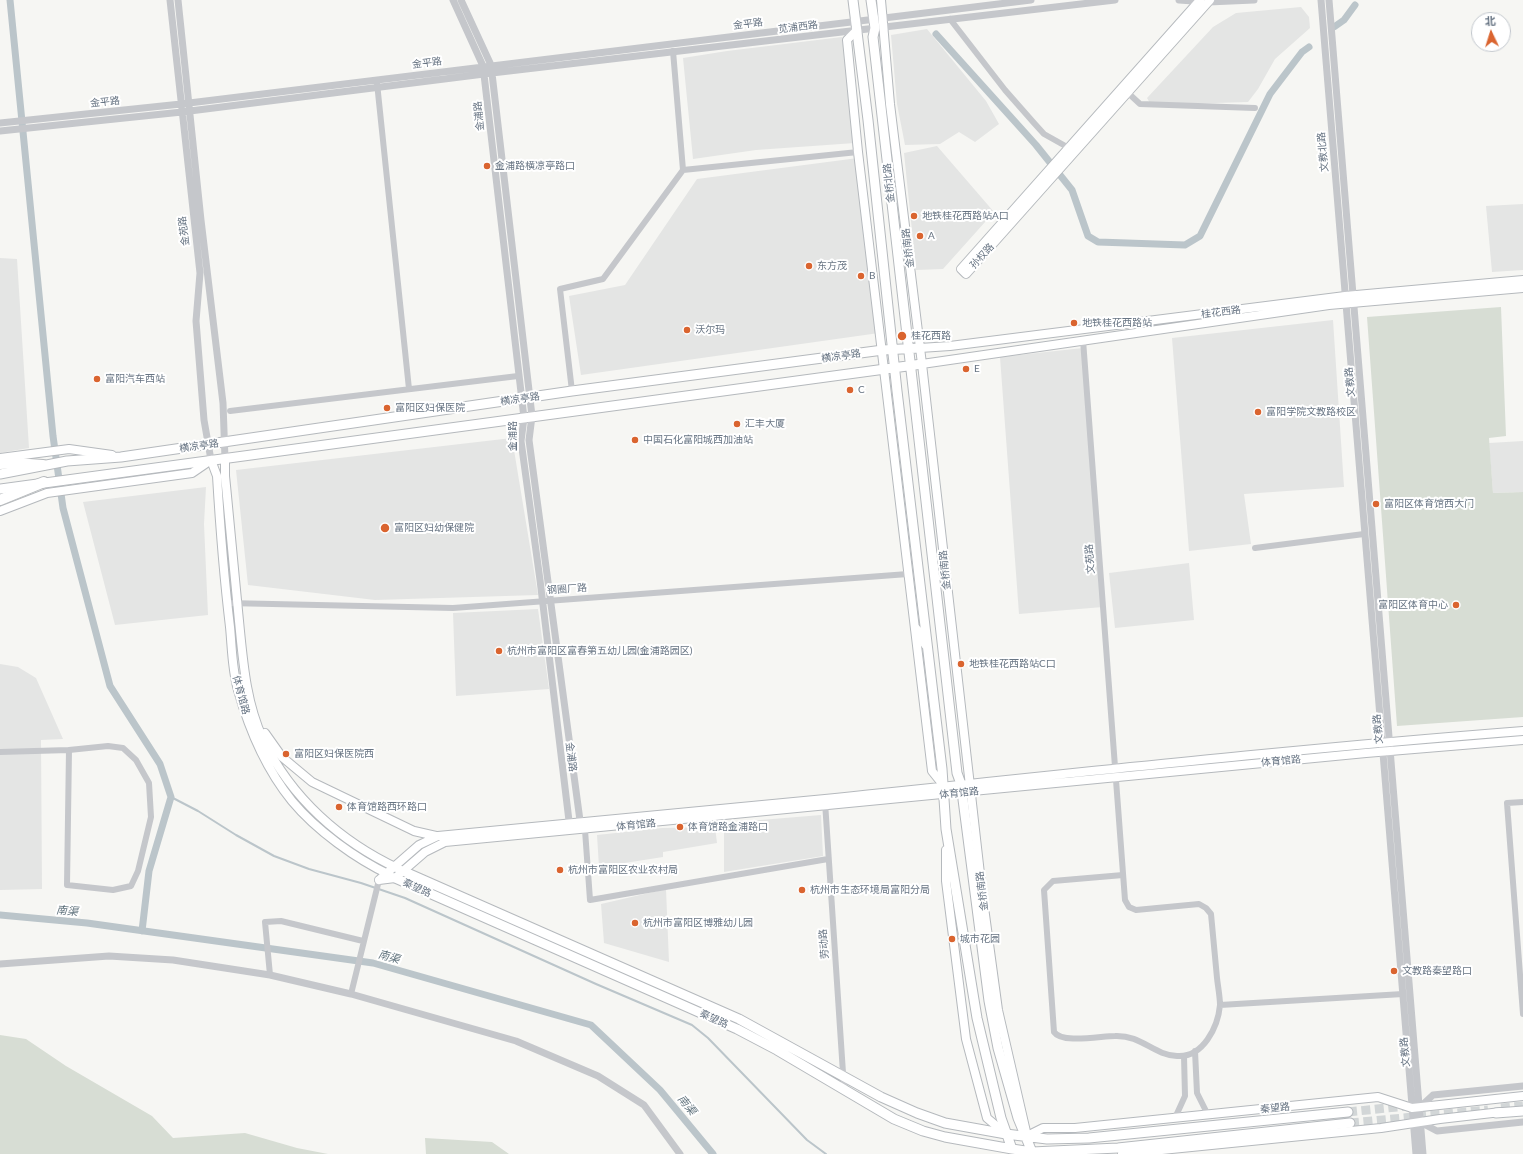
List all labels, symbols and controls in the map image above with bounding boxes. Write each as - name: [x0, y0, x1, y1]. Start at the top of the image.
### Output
- north arrow: [1471, 12, 1511, 52]
- text: 北: [1484, 14, 1496, 27]
- street label: 金平路: [732, 16, 764, 32]
- street label: 苋浦西路: [777, 19, 819, 35]
- street label: 金平路: [411, 55, 443, 71]
- street label: 金平路: [89, 94, 121, 110]
- street label: 金浦路: [471, 100, 487, 132]
- street label: 文教北路: [1315, 132, 1331, 172]
- place label: 金浦路横凉亭路口: [495, 160, 575, 172]
- marker: 金浦路横凉亭路口: [482, 161, 492, 171]
- street label: 金桥北路: [881, 162, 897, 204]
- place label: 地铁桂花西路站A口: [922, 210, 1009, 222]
- marker: 地铁桂花西路站A口: [909, 211, 919, 221]
- street label: 金苑路: [176, 215, 192, 247]
- street label: 金桥南路: [900, 227, 916, 269]
- place label: A: [928, 230, 935, 242]
- marker: A: [915, 231, 925, 241]
- street label: 孙权路: [968, 241, 996, 271]
- place label: 东方茂: [817, 260, 847, 272]
- marker: 东方茂: [804, 261, 814, 271]
- place label: B: [869, 270, 875, 282]
- marker: B: [856, 271, 866, 281]
- street label: 桂花西路: [1200, 304, 1242, 320]
- place label: 地铁桂花西路站: [1082, 317, 1152, 329]
- marker: 地铁桂花西路站: [1069, 318, 1079, 328]
- place label: 沃尔玛: [695, 324, 725, 336]
- marker: 沃尔玛: [682, 325, 692, 335]
- marker: 桂花西路: [896, 330, 908, 342]
- place label: 桂花西路: [911, 330, 951, 342]
- street label: 横凉亭路: [820, 347, 862, 365]
- place label: E: [974, 363, 980, 375]
- marker: E: [961, 364, 971, 374]
- street label: 文教路: [1343, 367, 1357, 397]
- place label: 富阳汽车西站: [105, 373, 165, 385]
- marker: 富阳汽车西站: [92, 374, 102, 384]
- place label: C: [858, 384, 865, 396]
- marker: C: [845, 385, 855, 395]
- street label: 横凉亭路: [499, 390, 541, 408]
- place label: 富阳区妇保医院: [395, 402, 465, 414]
- marker: 富阳区妇保医院: [382, 403, 392, 413]
- place label: 富阳学院文教路校区: [1266, 406, 1356, 418]
- marker: 富阳学院文教路校区: [1253, 407, 1263, 417]
- place label: 汇丰大厦: [745, 418, 785, 430]
- marker: 汇丰大厦: [732, 419, 742, 429]
- street label: 金浦路: [507, 421, 519, 451]
- place label: 中国石化富阳城西加油站: [643, 434, 753, 446]
- marker: 中国石化富阳城西加油站: [630, 435, 640, 445]
- street label: 横凉亭路: [178, 437, 220, 455]
- place label: 富阳区体育馆西大门: [1384, 498, 1474, 510]
- marker: 富阳区体育馆西大门: [1371, 499, 1381, 509]
- marker: 富阳区妇幼保健院: [379, 522, 391, 534]
- place label: 富阳区妇幼保健院: [394, 522, 474, 534]
- street label: 文苑路: [1083, 544, 1097, 574]
- street label: 金桥南路: [937, 549, 953, 591]
- street label: 钢圈厂路: [547, 582, 587, 596]
- place label: 富阳区体育中心: [1378, 599, 1448, 611]
- marker: 富阳区体育中心: [1451, 600, 1461, 610]
- place label: 杭州市富阳区富春第五幼儿园(金浦路园区): [507, 645, 692, 657]
- marker: 杭州市富阳区富春第五幼儿园(金浦路园区): [494, 646, 504, 656]
- place label: 地铁桂花西路站C口: [969, 658, 1056, 670]
- marker: 地铁桂花西路站C口: [956, 659, 966, 669]
- street label: 体育馆路: [230, 674, 252, 716]
- street label: 文教路: [1371, 714, 1385, 744]
- street label: 金浦路: [563, 741, 579, 773]
- place label: 富阳区妇保医院西: [294, 748, 374, 760]
- marker: 富阳区妇保医院西: [281, 749, 291, 759]
- street label: 体育馆路: [1261, 753, 1301, 769]
- street label: 体育馆路: [938, 785, 980, 801]
- place label: 体育馆路西环路口: [347, 801, 427, 813]
- marker: 体育馆路西环路口: [334, 802, 344, 812]
- street label: 体育馆路: [615, 817, 657, 833]
- place label: 体育馆路金浦路口: [688, 821, 768, 833]
- marker: 体育馆路金浦路口: [675, 822, 685, 832]
- place label: 杭州市富阳区农业农村局: [568, 864, 678, 876]
- marker: 杭州市富阳区农业农村局: [555, 865, 565, 875]
- street label: 金桥南路: [974, 870, 990, 912]
- street label: 秦望路: [401, 876, 433, 900]
- place label: 杭州市生态环境局富阳分局: [810, 884, 930, 896]
- marker: 杭州市生态环境局富阳分局: [797, 885, 807, 895]
- water label: 南渠: [55, 903, 79, 919]
- place label: 杭州市富阳区博雅幼儿园: [643, 917, 753, 929]
- marker: 杭州市富阳区博雅幼儿园: [630, 918, 640, 928]
- street label: 劳动路: [817, 929, 831, 959]
- place label: 城市花园: [960, 933, 1000, 945]
- marker: 城市花园: [947, 934, 957, 944]
- water label: 南渠: [377, 948, 401, 966]
- place label: 文教路秦望路口: [1402, 965, 1472, 977]
- marker: 文教路秦望路口: [1389, 966, 1399, 976]
- street label: 秦望路: [698, 1007, 730, 1031]
- street label: 文教路: [1398, 1037, 1412, 1067]
- water label: 南渠: [675, 1092, 699, 1118]
- street label: 秦望路: [1259, 1100, 1291, 1116]

